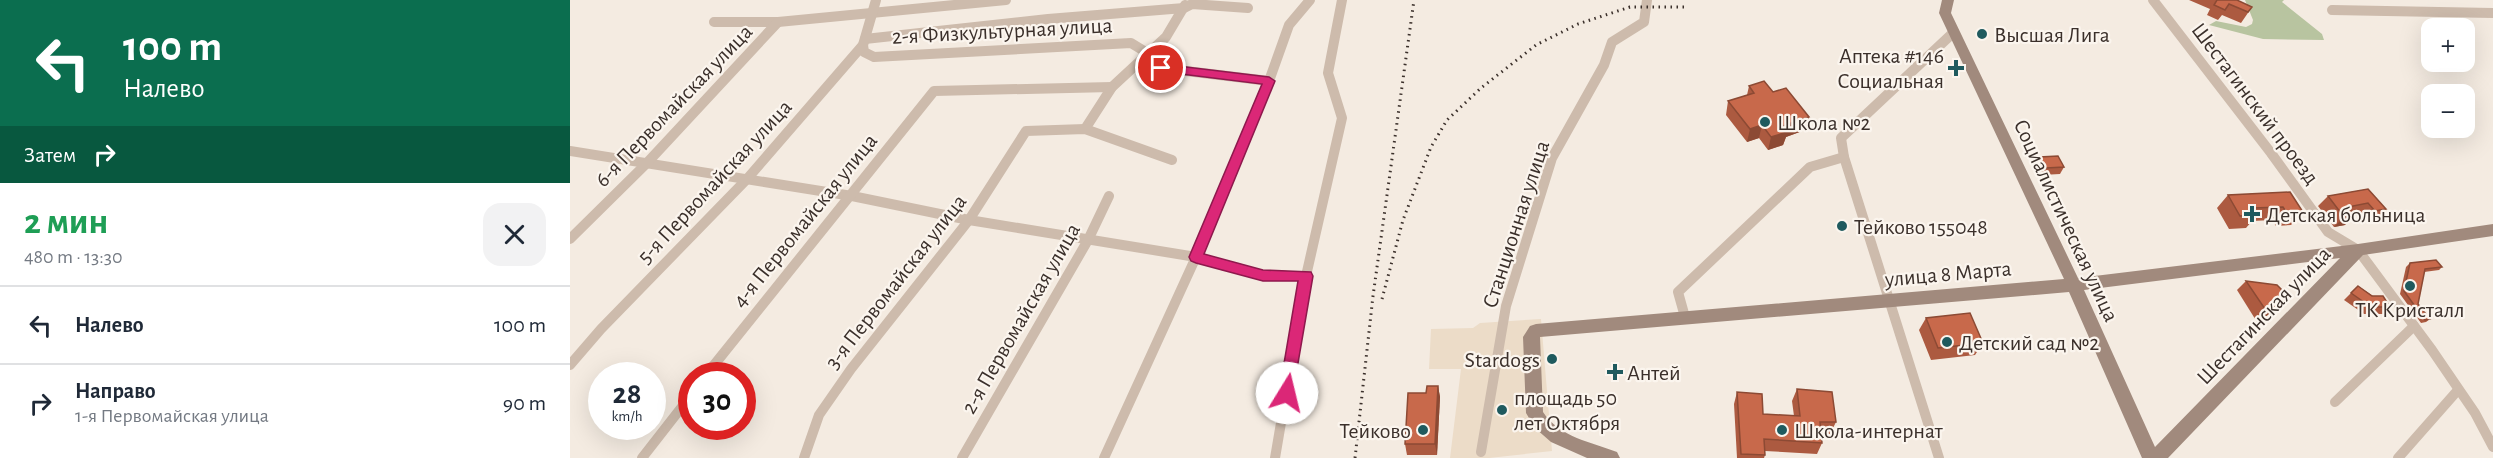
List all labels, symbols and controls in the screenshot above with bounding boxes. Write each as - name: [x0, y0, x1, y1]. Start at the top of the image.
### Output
- street label: 2-я Физкультурная улица: [891, 14, 1113, 48]
- map controls: [2421, 18, 2475, 138]
- button: +: [2421, 18, 2475, 72]
- street label: Шестагинский проезд: [2187, 19, 2323, 189]
- street label: 6-я Первомайская улица: [591, 20, 757, 191]
- icon: left: [24, 24, 102, 102]
- place label: Высшая Лига: [1994, 24, 2110, 46]
- text: 100 m: [123, 26, 222, 68]
- marker: Высшая Лига: [1975, 27, 1989, 41]
- pin: [1135, 42, 1186, 93]
- place label: Аптека #146 Социальная: [1837, 45, 1944, 92]
- icon: arrive: [1144, 51, 1177, 84]
- marker: Аптека #146 Социальная: [1949, 61, 1963, 75]
- text: Налево: [123, 75, 205, 102]
- button: −: [2421, 84, 2475, 138]
- street label: 5-я Первомайская улица: [633, 96, 796, 268]
- place label: Школа №2: [1777, 112, 1871, 134]
- marker: Школа №2: [1758, 115, 1772, 129]
- street label: Социалистическая улица: [2010, 116, 2123, 325]
- street label: 4-я Первомайская улица: [728, 130, 881, 312]
- icon: right: [88, 138, 121, 171]
- street label: Станционная улица: [1479, 138, 1553, 311]
- text: Затем: [24, 144, 76, 166]
- street label: 3-я Первомайская улица: [821, 190, 971, 373]
- button: close: [483, 203, 546, 266]
- text: 2 мин: [24, 204, 108, 240]
- place label: Детская больница: [2266, 204, 2426, 226]
- marker: Детская больница: [2243, 205, 2261, 223]
- place label: Тейково 155048: [1854, 216, 1988, 238]
- marker: Тейково 155048: [1835, 219, 1849, 233]
- street label: 2-я Первомайская улица: [957, 220, 1084, 417]
- street label: Шестагинская улица: [2193, 243, 2335, 389]
- text: 480 m · 13:30: [24, 247, 123, 267]
- street label: улица 8 Марта: [1883, 258, 2012, 291]
- marker: ТК Кристалл: [2403, 279, 2417, 293]
- place label: ТК Кристалл: [2355, 299, 2465, 321]
- icon: left: [24, 309, 57, 342]
- text: Налево: [75, 314, 144, 336]
- text: 100 m: [494, 314, 546, 336]
- place label: Детский сад №2: [1959, 332, 2099, 354]
- marker: Детский сад №2: [1940, 335, 1954, 349]
- place label: Stardogs: [1465, 349, 1540, 371]
- marker: Stardogs: [1545, 352, 1559, 366]
- position arrow: [1255, 361, 1319, 425]
- speed limit sign: 30: [678, 362, 756, 440]
- place label: Антей: [1627, 362, 1681, 384]
- marker: Антей: [1608, 365, 1622, 379]
- text: 28: [613, 379, 641, 409]
- text: Направо: [75, 380, 156, 402]
- icon: right: [24, 387, 57, 420]
- place label: площадь 50 лет Октября: [1514, 387, 1620, 434]
- text: 90 m: [503, 392, 546, 414]
- marker: площадь 50 лет Октября: [1495, 403, 1509, 417]
- text: 1-я Первомайская улица: [75, 406, 269, 426]
- text: km/h: [612, 409, 642, 424]
- place label: Тейково: [1340, 420, 1411, 442]
- place label: Школа-интернат: [1794, 420, 1944, 442]
- marker: Тейково: [1416, 423, 1430, 437]
- marker: Школа-интернат: [1775, 423, 1789, 437]

